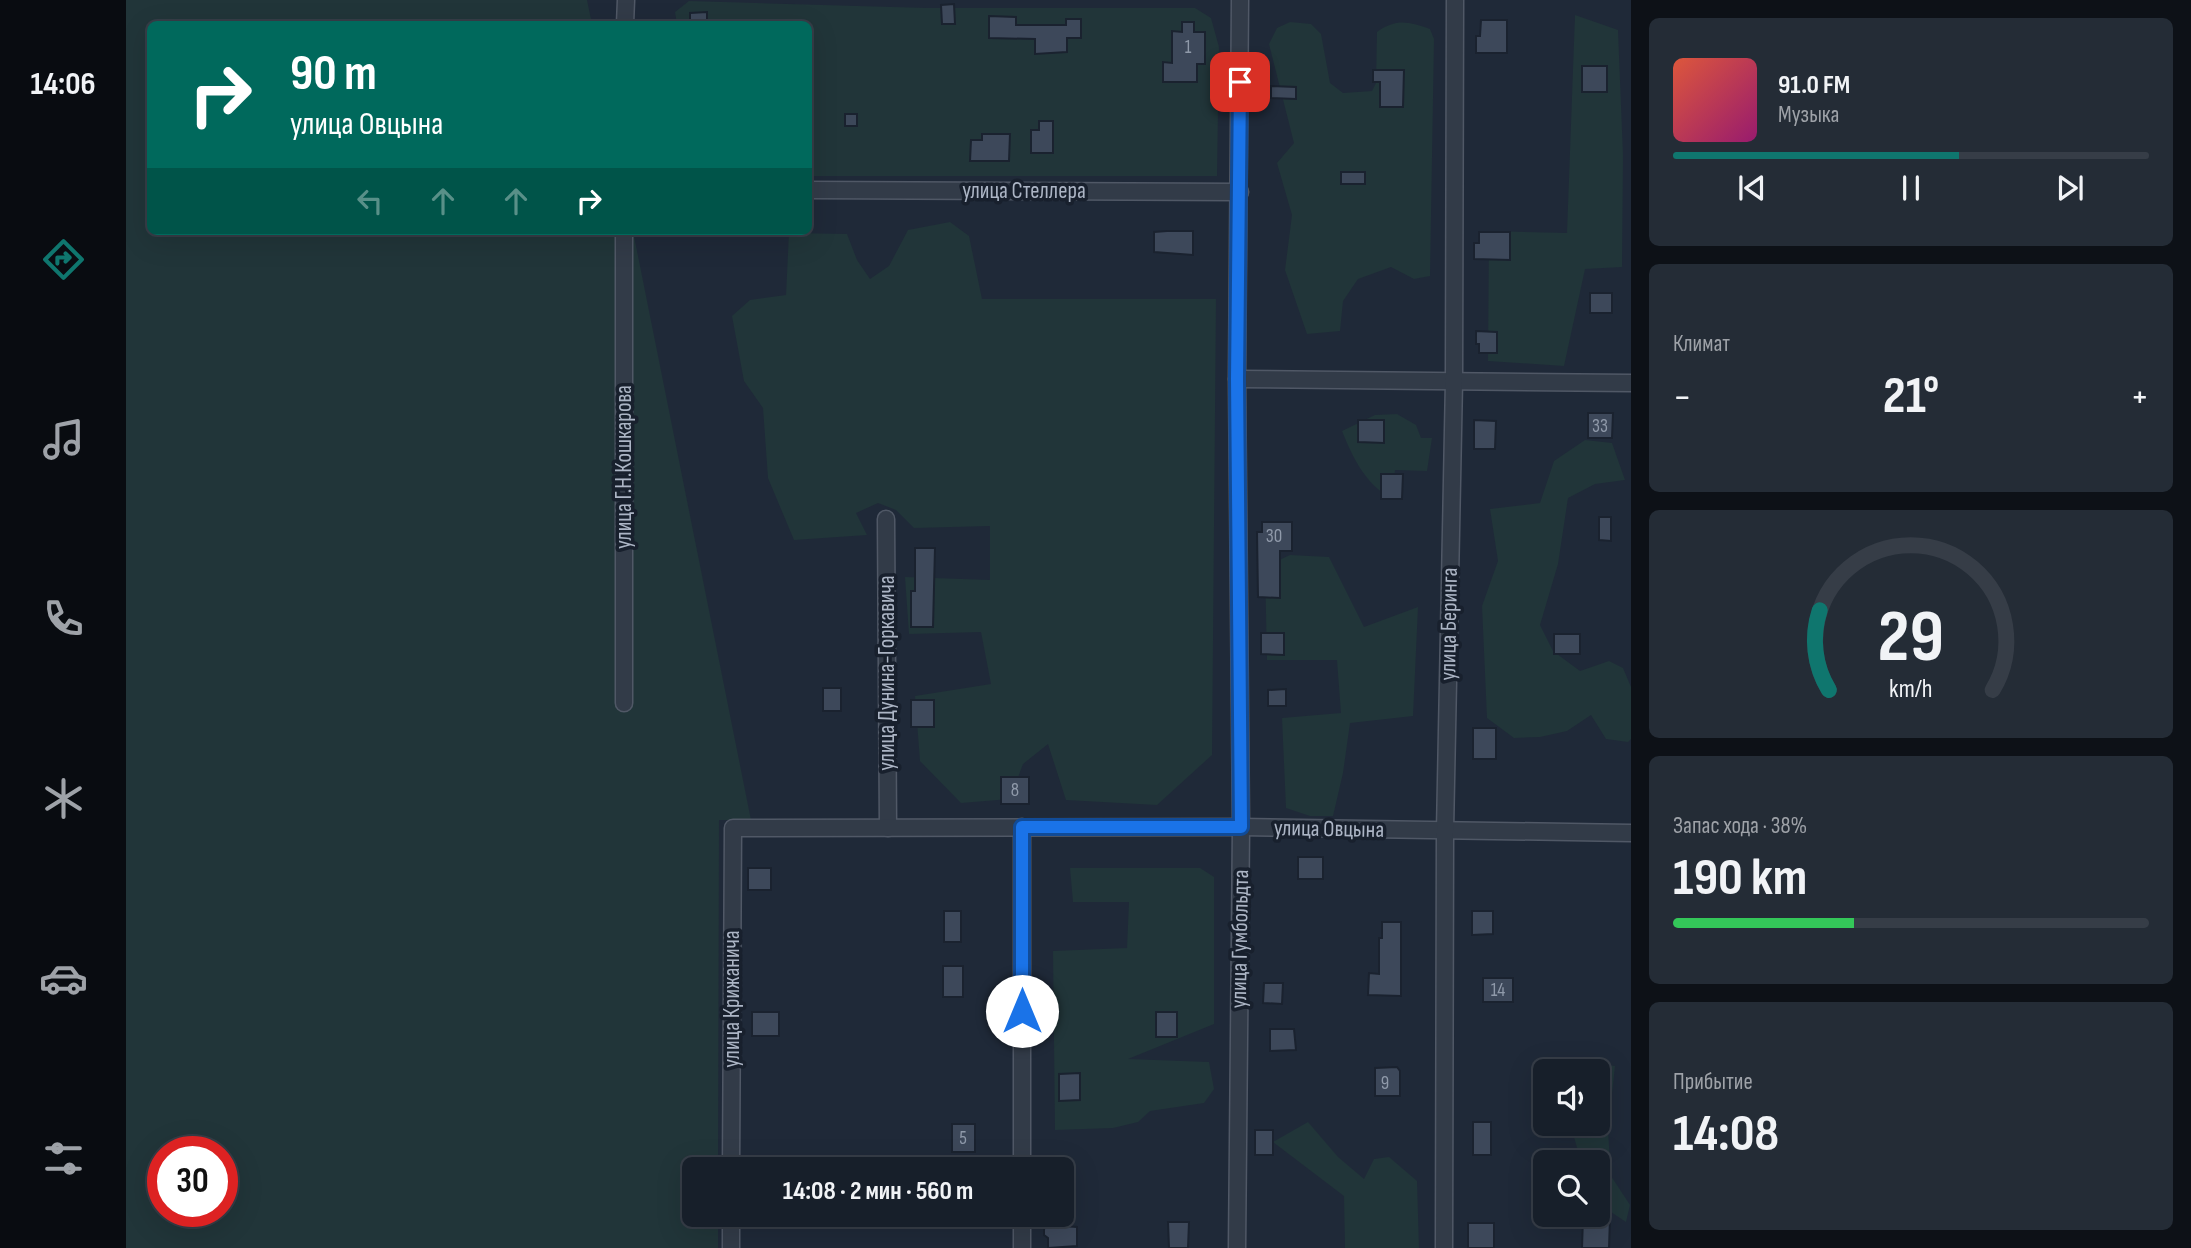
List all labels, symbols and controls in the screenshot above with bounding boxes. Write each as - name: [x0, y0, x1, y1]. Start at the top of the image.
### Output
- house number: 1: [1185, 36, 1192, 59]
- text: 90 m: [290, 45, 377, 104]
- icon: right: [175, 49, 266, 140]
- pin: [1210, 52, 1270, 112]
- icon: arrive: [1221, 63, 1259, 101]
- text: 14:06: [30, 65, 96, 104]
- text: 91.0 FM: [1778, 70, 1850, 101]
- text: Музыка: [1778, 101, 1839, 129]
- text: улица Овцына: [290, 105, 443, 144]
- icon: previous: [1733, 169, 1771, 207]
- icon: pause: [1892, 169, 1930, 207]
- icon: next: [2051, 169, 2089, 207]
- street label: улица Стеллера: [962, 177, 1086, 205]
- icon: left: [351, 182, 389, 220]
- icon: ahead: [424, 182, 462, 220]
- icon: ahead: [497, 182, 535, 220]
- icon: right: [570, 182, 608, 220]
- icon: directions: [39, 235, 88, 284]
- text: Климат: [1673, 330, 1730, 358]
- text: 21°: [1883, 365, 1939, 428]
- text: −: [1673, 375, 1692, 420]
- text: +: [2130, 375, 2149, 420]
- street label: улица Г.Н.Кошкарова: [610, 385, 638, 549]
- icon: music: [39, 415, 88, 464]
- house number: 33: [1592, 415, 1608, 438]
- house number: 30: [1266, 525, 1282, 548]
- street label: улица Беринга: [1434, 567, 1464, 681]
- street label: улица Дунина-Горкавича: [873, 575, 901, 771]
- icon: phone: [39, 594, 88, 643]
- text: 29: [1878, 594, 1944, 682]
- text: km/h: [1889, 674, 1933, 705]
- icon: climate: [39, 774, 88, 823]
- house number: 8: [1011, 779, 1019, 802]
- text: Запас хода · 38%: [1673, 812, 1807, 840]
- street label: улица Овцына: [1274, 814, 1384, 844]
- text: 190 km: [1673, 847, 1807, 910]
- street label: улица Гумбольдта: [1225, 869, 1255, 1009]
- street label: улица Крижанича: [718, 930, 746, 1068]
- icon: car: [39, 954, 88, 1003]
- position arrow: [985, 974, 1059, 1048]
- house number: 14: [1491, 979, 1505, 1002]
- map controls: [1533, 1059, 1610, 1227]
- button: sound: [1533, 1059, 1610, 1136]
- text: Прибытие: [1673, 1068, 1753, 1096]
- house number: 9: [1381, 1072, 1389, 1095]
- text: 14:08: [1673, 1103, 1779, 1166]
- house number: 5: [959, 1127, 967, 1150]
- icon: filters: [39, 1134, 88, 1183]
- speed limit sign: 30: [147, 1136, 238, 1227]
- button: search: [1533, 1150, 1610, 1227]
- text: 14:08 · 2 мин · 560 m: [783, 1176, 973, 1207]

